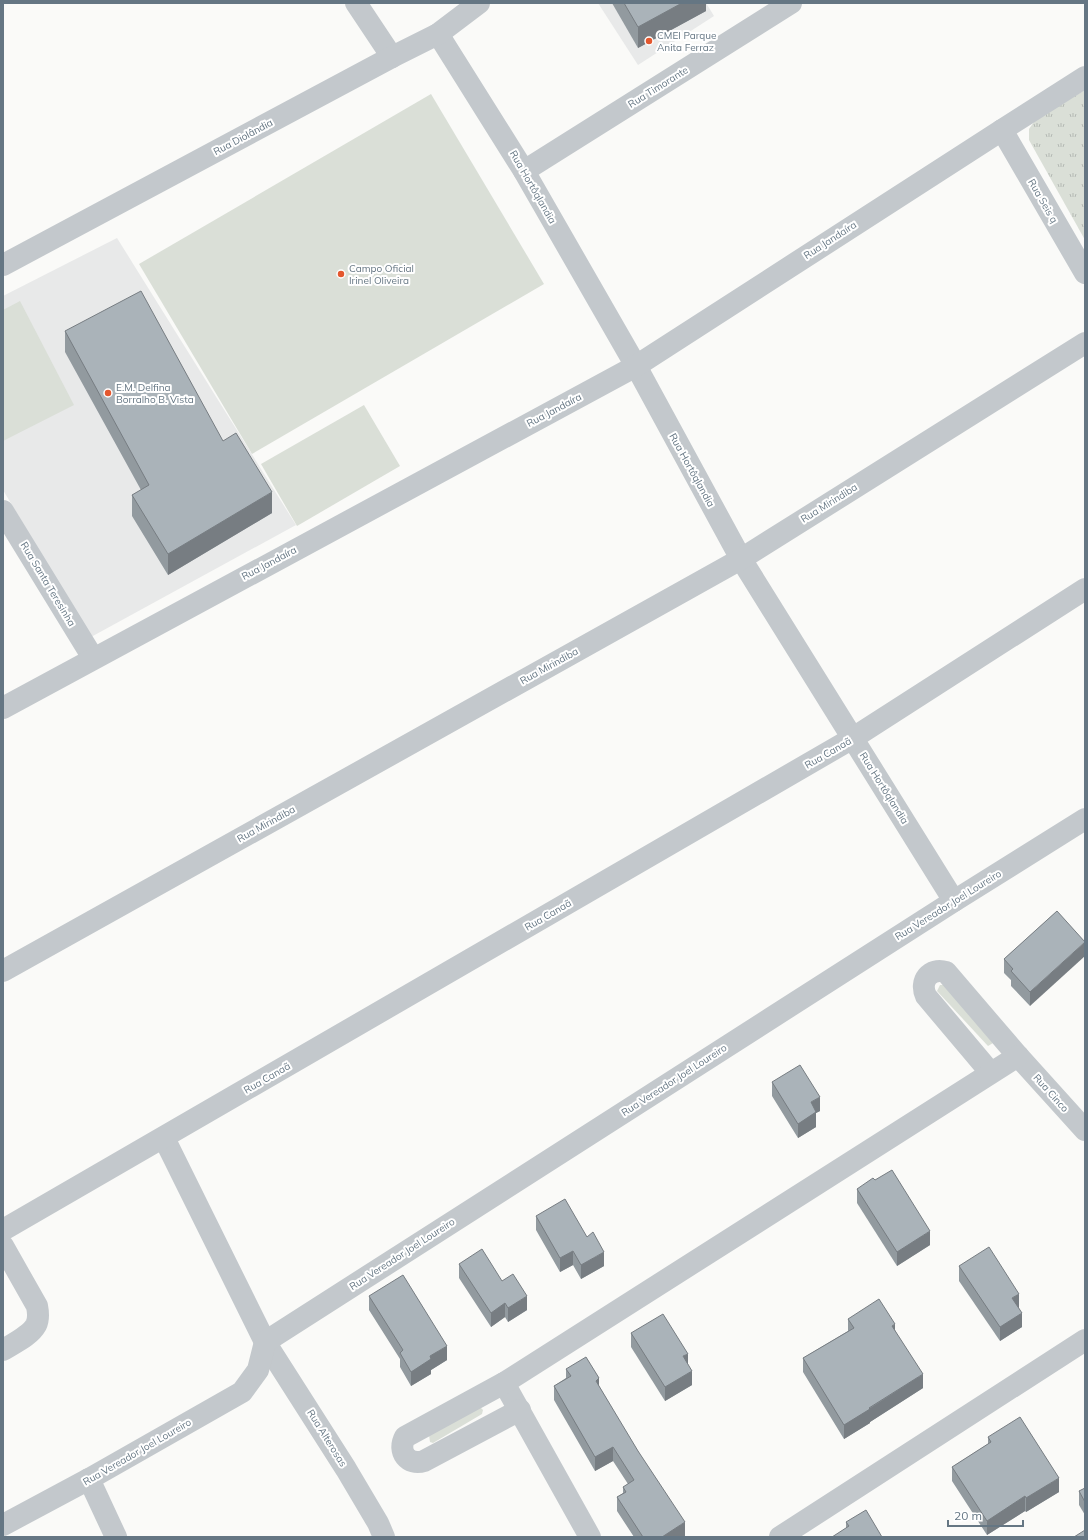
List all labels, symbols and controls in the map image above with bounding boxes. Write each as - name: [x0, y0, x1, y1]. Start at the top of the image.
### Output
- place label: CMEI Parque Anita Ferraz: [657, 29, 717, 54]
- marker: CMEI Parque Anita Ferraz: [644, 36, 654, 46]
- street label: Rua Timorante: [625, 63, 691, 111]
- street label: Rua Diolândia: [211, 116, 275, 158]
- street label: Rua Hortôqlandia: [507, 148, 559, 226]
- street label: Rua Seis q: [1025, 177, 1061, 225]
- street label: Rua Jandaíra: [801, 218, 859, 262]
- place label: Campo Oficial Irinel Oliveira: [349, 262, 414, 287]
- marker: Campo Oficial Irinel Oliveira: [336, 269, 346, 279]
- place label: E.M. Delfina Borralho B. Vista: [116, 381, 194, 406]
- marker: E.M. Delfina Borralho B. Vista: [103, 388, 113, 398]
- street label: Rua Jandaíra: [524, 390, 584, 430]
- street label: Rua Hortôqlandia: [666, 431, 718, 509]
- street label: Rua Mirindiba: [798, 480, 860, 526]
- street label: Rua Santa Teresinha: [18, 539, 78, 629]
- street label: Rua Jandaíra: [239, 543, 299, 583]
- street label: Rua Mirindiba: [518, 645, 580, 687]
- street label: Rua Canaã: [802, 734, 854, 772]
- street label: Rua Hortôqlandia: [857, 750, 911, 826]
- street label: Rua Mirindiba: [235, 803, 297, 845]
- street label: Rua Vereador Joel Loureiro: [892, 867, 1004, 943]
- street label: Rua Canaã: [522, 896, 574, 934]
- street label: Rua Vereador Joel Loureiro: [619, 1041, 729, 1119]
- street label: Rua Canaã: [241, 1059, 293, 1097]
- street label: Rua Cinco: [1030, 1071, 1072, 1115]
- street label: Rua Vereador Joel Loureiro: [347, 1215, 457, 1293]
- street label: Rua Alterosas: [304, 1407, 350, 1469]
- street label: Rua Vereador Joel Loureiro: [80, 1415, 194, 1488]
- scale bar: [948, 1502, 1023, 1528]
- text: 20 m: [954, 1508, 982, 1523]

